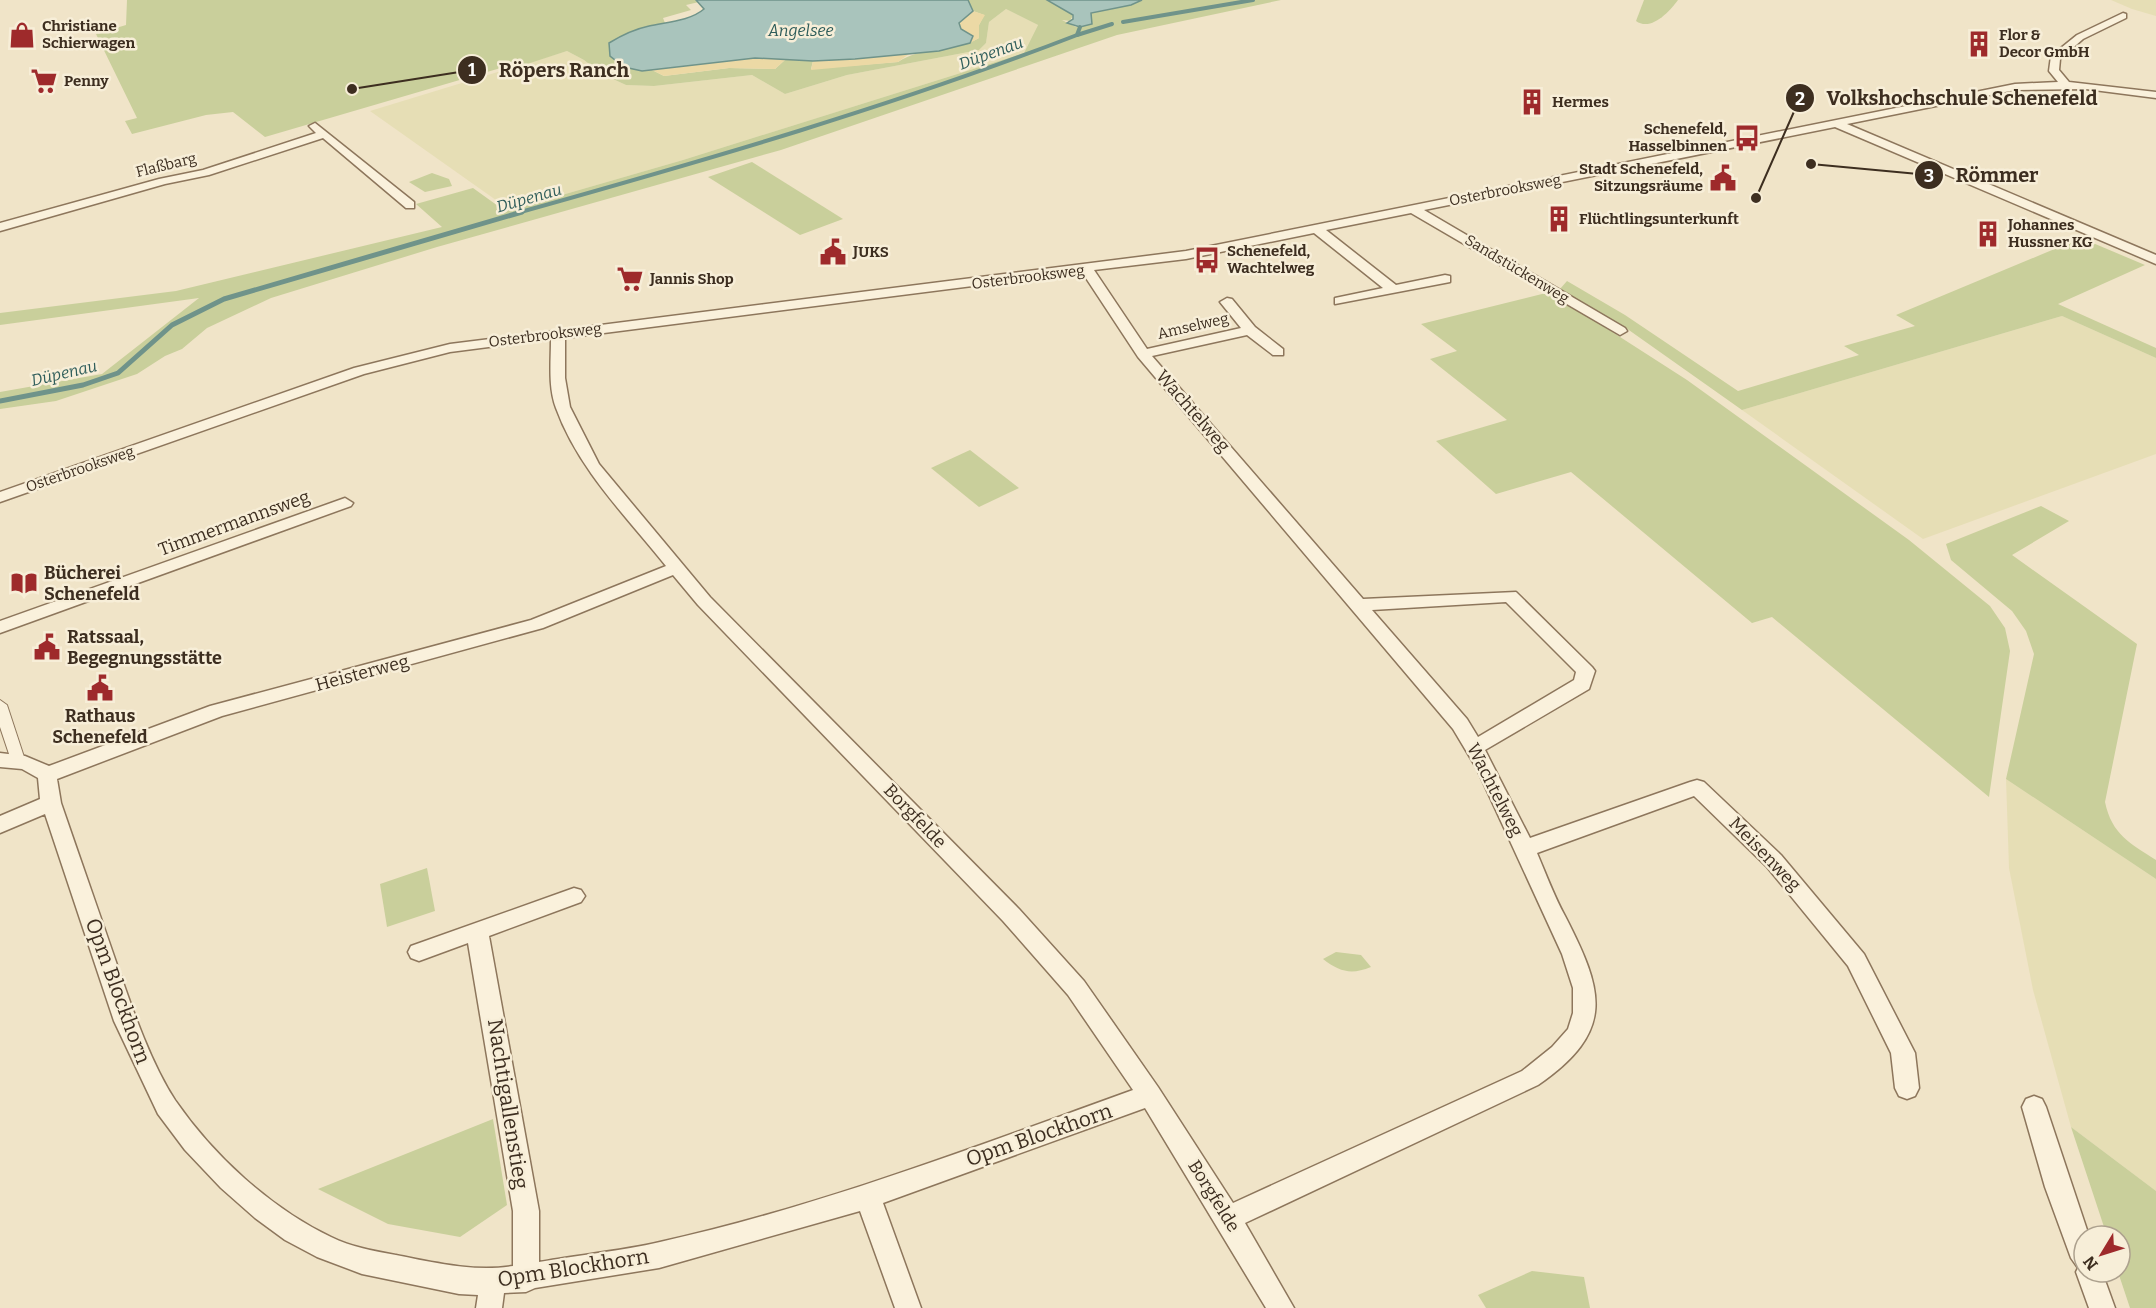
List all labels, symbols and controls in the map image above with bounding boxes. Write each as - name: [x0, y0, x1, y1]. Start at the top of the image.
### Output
- place label: Christiane Schierwagen: [42, 17, 136, 52]
- shop icon: Christiane Schierwagen: [7, 20, 37, 50]
- water label: Angelsee: [767, 21, 834, 40]
- place label: Flor & Decor GmbH: [1999, 26, 2090, 61]
- building icon: Flor & Decor GmbH: [1964, 29, 1994, 59]
- water label: Düpenau: [956, 33, 1026, 73]
- callout: Röpers Ranch: [457, 51, 641, 89]
- text: Röpers Ranch: [499, 58, 630, 82]
- text: 1: [468, 59, 476, 81]
- supermarket icon: Penny: [29, 66, 59, 96]
- place label: Penny: [64, 72, 109, 90]
- callout: Volkshochschule Schenefeld: [1785, 79, 2110, 117]
- text: Volkshochschule Schenefeld: [1826, 86, 2098, 110]
- building icon: Hermes: [1517, 87, 1547, 117]
- text: 2: [1795, 88, 1805, 110]
- place label: Hermes: [1552, 93, 1609, 111]
- place label: Schenefeld, Hasselbinnen: [1628, 120, 1727, 155]
- bus stop icon: Schenefeld, Hasselbinnen: [1732, 123, 1762, 153]
- street label: Flaßbarg: [134, 149, 198, 181]
- callout: Römmer: [1914, 156, 2051, 194]
- place label: Stadt Schenefeld, Sitzungsräume: [1579, 160, 1703, 195]
- public building icon: Stadt Schenefeld, Sitzungsräume: [1708, 163, 1738, 193]
- text: Römmer: [1955, 163, 2039, 187]
- text: 3: [1924, 165, 1934, 187]
- street label: Osterbrooksweg: [1448, 170, 1562, 210]
- water label: Düpenau: [494, 180, 564, 216]
- building icon: Flüchtlingsunterkunft: [1544, 204, 1574, 234]
- place label: Flüchtlingsunterkunft: [1579, 210, 1739, 228]
- place label: Johannes Hussner KG: [2007, 216, 2093, 251]
- building icon: Johannes Hussner KG: [1973, 219, 2003, 249]
- street label: Sandstückenweg: [1462, 231, 1572, 307]
- public building icon: JUKS: [818, 237, 848, 267]
- place label: Schenefeld, Wachtelweg: [1227, 242, 1315, 277]
- place label: JUKS: [852, 243, 889, 261]
- bus stop icon: Schenefeld, Wachtelweg: [1192, 245, 1222, 275]
- street label: Osterbrooksweg: [971, 261, 1085, 293]
- supermarket icon: Jannis Shop: [615, 264, 645, 294]
- place label: Jannis Shop: [649, 270, 734, 288]
- street label: Amselweg: [1156, 309, 1230, 343]
- street label: Osterbrooksweg: [488, 319, 602, 351]
- water label: Düpenau: [29, 356, 99, 390]
- street label: Wachtelweg: [1151, 365, 1235, 457]
- street label: Osterbrooksweg: [23, 442, 137, 496]
- street label: Timmermannsweg: [155, 485, 313, 561]
- place label: Bücherei Schenefeld: [44, 562, 140, 605]
- library icon: Bücherei Schenefeld: [9, 568, 39, 598]
- place label: Ratssaal, Begegnungsstätte: [67, 626, 222, 669]
- public building icon: Ratssaal, Begegnungsstätte: [32, 632, 62, 662]
- street label: Heisterweg: [313, 650, 411, 696]
- public building icon: Rathaus Schenefeld: [85, 673, 115, 703]
- place label: Rathaus Schenefeld: [52, 705, 148, 748]
- street label: Wachtelweg: [1462, 740, 1528, 840]
- street label: Borgfelde: [879, 779, 951, 853]
- street label: Meisenweg: [1724, 812, 1806, 896]
- street label: Opm Blockhorn: [80, 915, 156, 1067]
- street label: Nachtigallenstieg: [482, 1017, 534, 1191]
- street label: Opm Blockhorn: [963, 1098, 1115, 1172]
- street label: Borgfelde: [1183, 1156, 1245, 1236]
- north arrow: [2072, 1224, 2132, 1284]
- street label: Opm Blockhorn: [496, 1243, 650, 1293]
- text: N: [2079, 1252, 2102, 1274]

